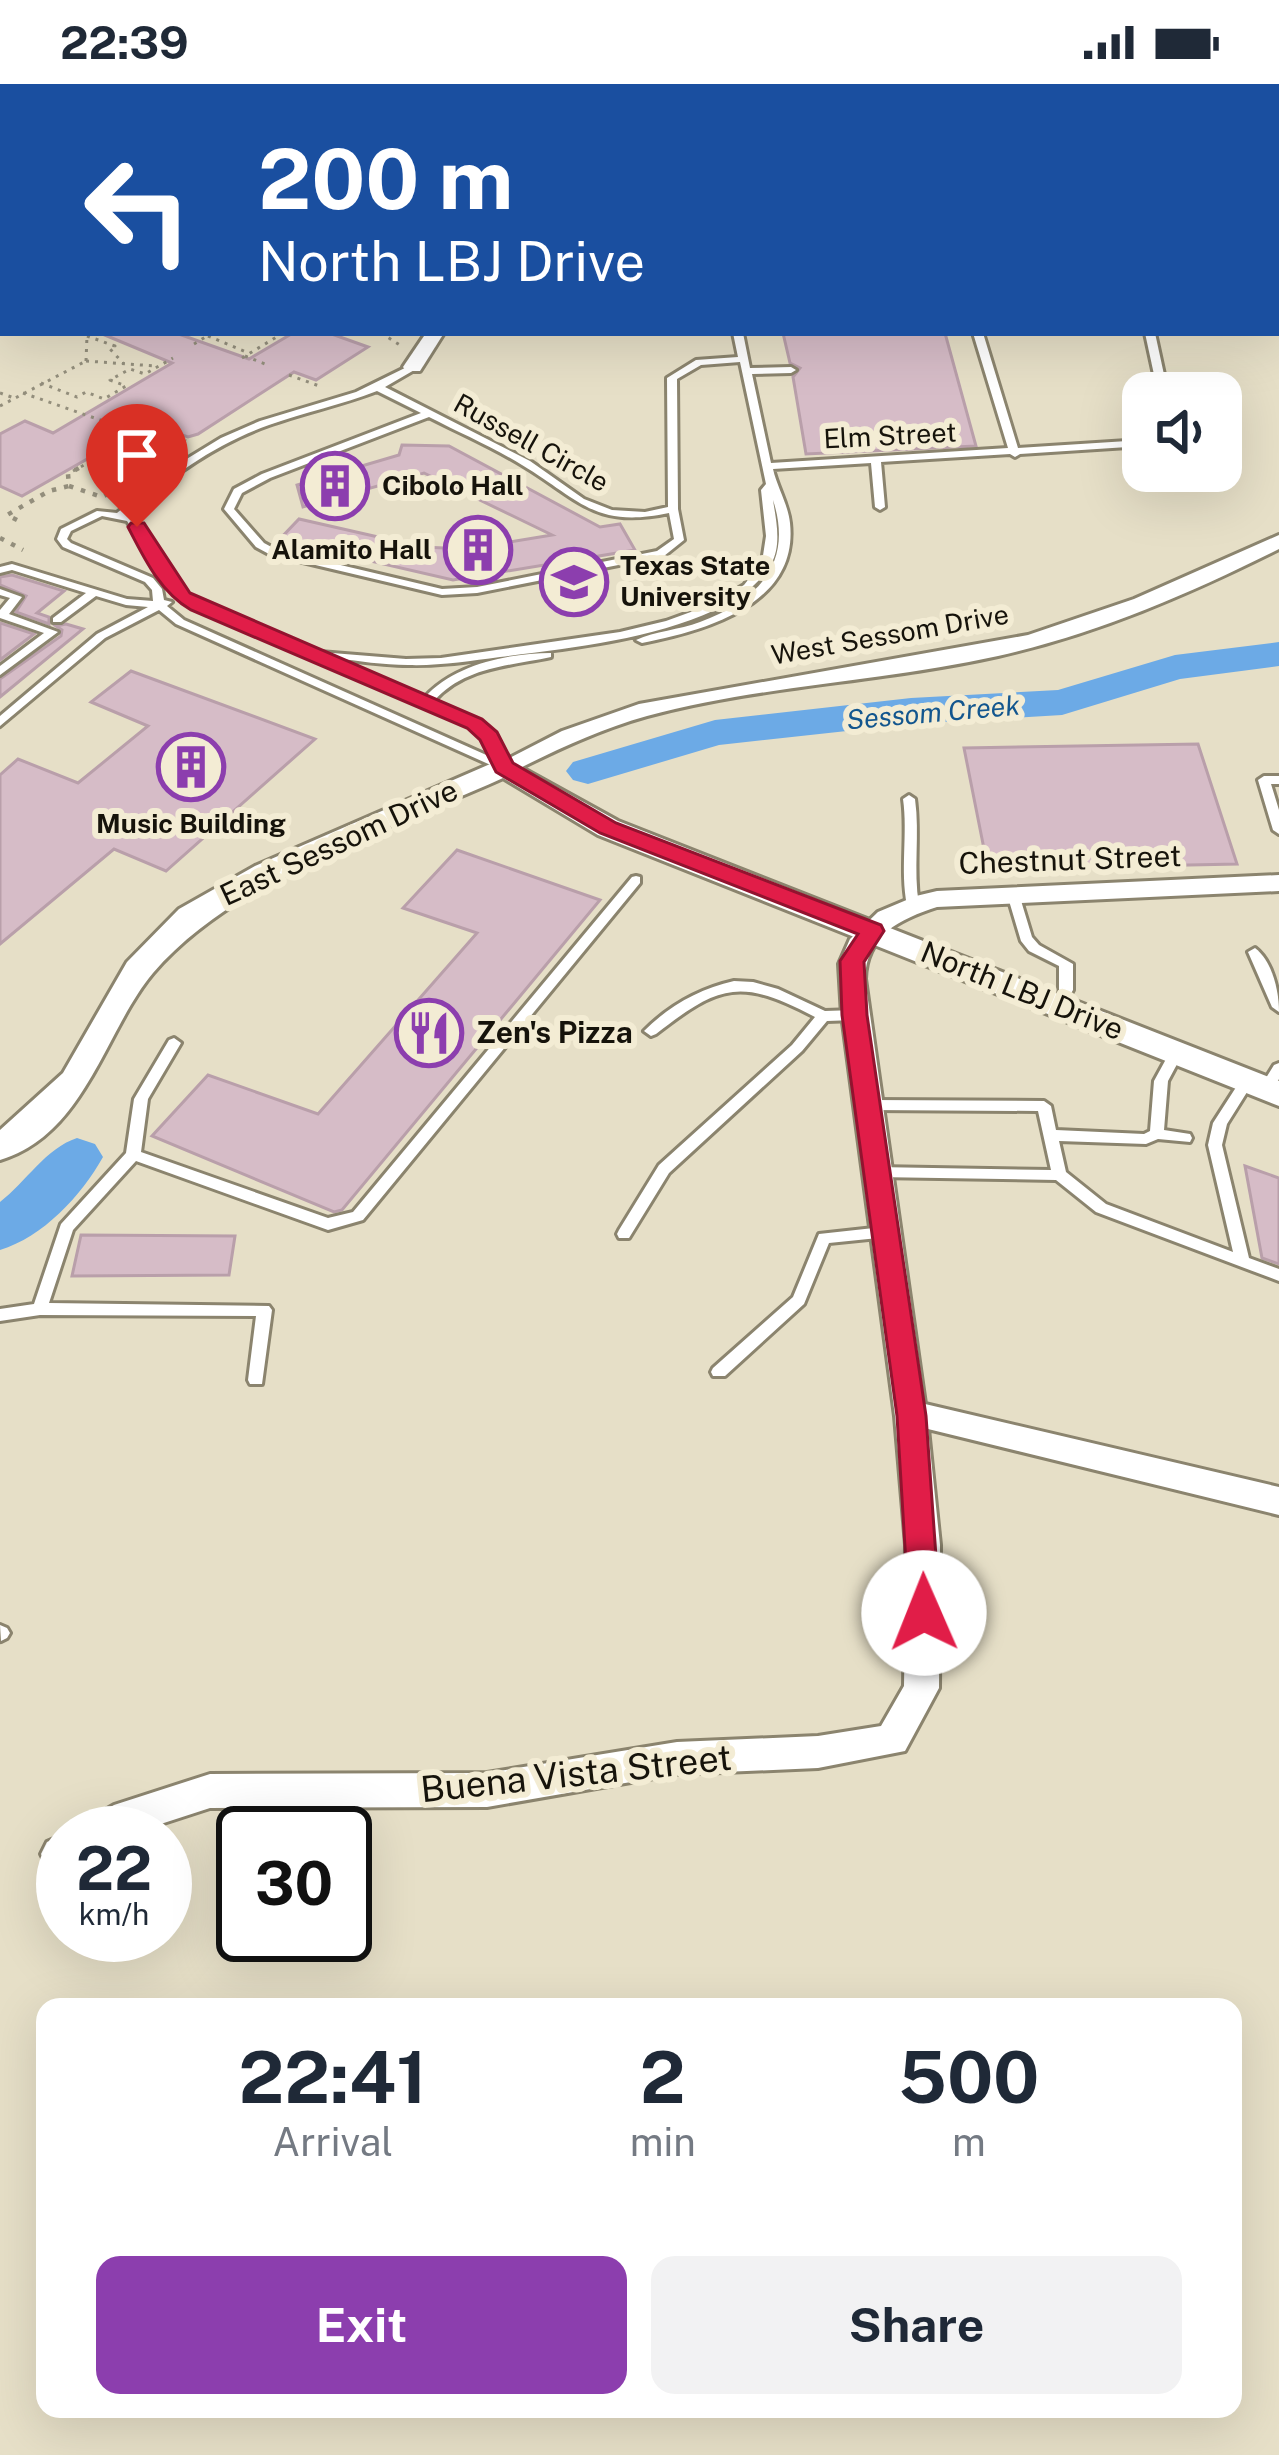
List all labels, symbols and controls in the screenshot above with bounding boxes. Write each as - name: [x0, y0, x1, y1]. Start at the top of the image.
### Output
- text: 22:39: [60, 16, 189, 69]
- text: 200 m: [258, 129, 514, 228]
- icon: left: [60, 132, 216, 288]
- text: North LBJ Drive: [258, 230, 645, 293]
- map controls: [1122, 372, 1242, 492]
- button: sound: [1122, 372, 1242, 492]
- street label: Russell Circle: [449, 386, 614, 498]
- pin: [86, 404, 188, 527]
- street label: Elm Street: [823, 416, 957, 454]
- icon: arrive: [104, 422, 170, 488]
- building icon: Cibolo Hall: [300, 451, 370, 521]
- place label: Cibolo Hall: [382, 469, 524, 501]
- building icon: Alamito Hall: [443, 515, 513, 585]
- place label: Alamito Hall: [271, 533, 432, 565]
- school or university icon: Texas State University: [539, 547, 609, 617]
- place label: Texas State University: [620, 549, 770, 612]
- street label: West Sessom Drive: [769, 597, 1011, 671]
- water label: Sessom Creek: [845, 688, 1021, 736]
- building icon: Music Building: [156, 732, 226, 802]
- street label: East Sessom Drive: [214, 771, 463, 913]
- place label: Music Building: [96, 807, 286, 839]
- street label: Chestnut Street: [958, 837, 1182, 881]
- street label: North LBJ Drive: [916, 933, 1129, 1047]
- restaurant icon: Zen's Pizza: [394, 998, 464, 1068]
- place label: Zen's Pizza: [476, 1014, 633, 1050]
- position arrow: [861, 1550, 987, 1676]
- street label: Buena Vista Street: [418, 1736, 734, 1810]
- speed limit sign: 30: [216, 1806, 372, 1962]
- text: 22: [76, 1833, 152, 1904]
- text: km/h: [79, 1896, 149, 1932]
- text: 22:41: [238, 2035, 427, 2119]
- text: 2: [640, 2035, 686, 2119]
- text: 500: [898, 2035, 1039, 2119]
- text: Arrival: [273, 2119, 393, 2165]
- text: min: [630, 2119, 696, 2165]
- text: m: [952, 2119, 986, 2165]
- button: Exit: [96, 2256, 627, 2394]
- button: Share: [651, 2256, 1182, 2394]

